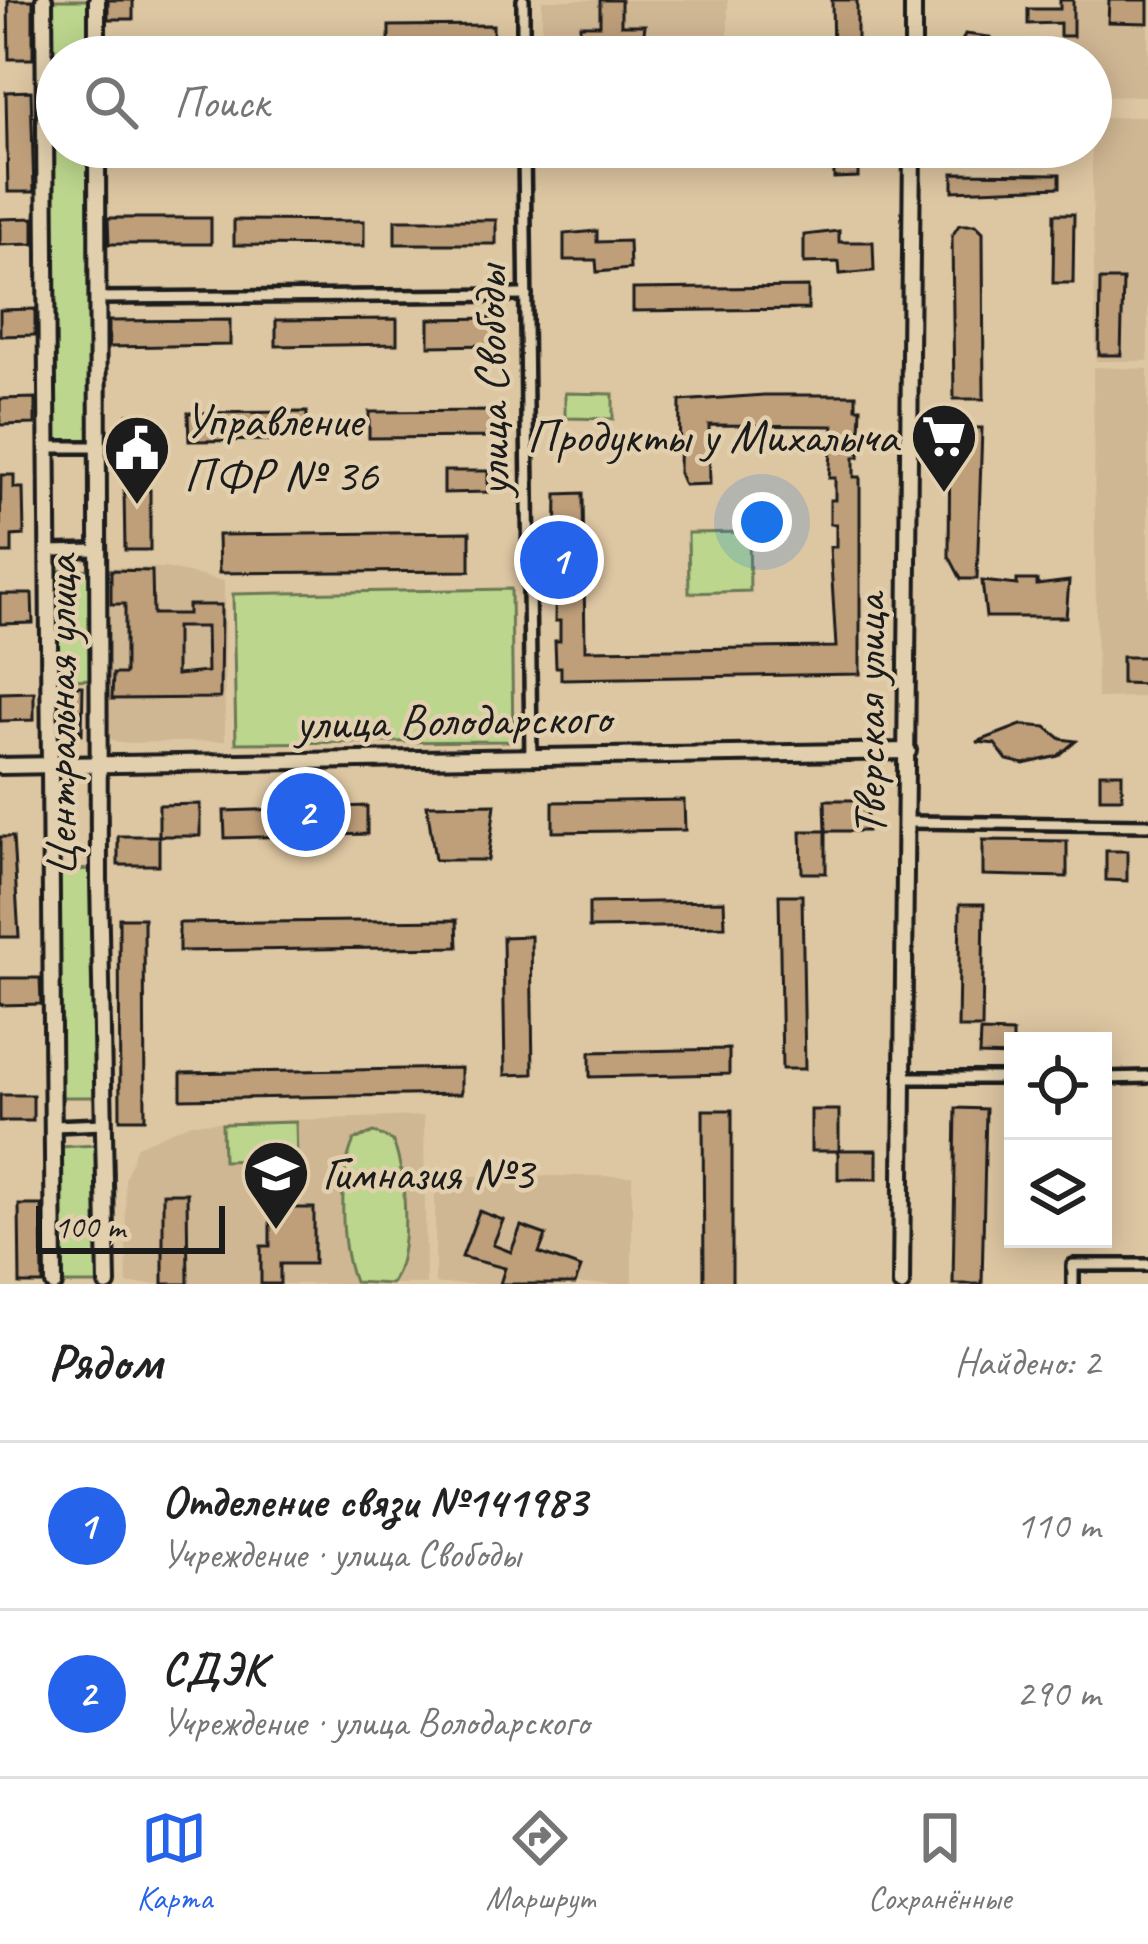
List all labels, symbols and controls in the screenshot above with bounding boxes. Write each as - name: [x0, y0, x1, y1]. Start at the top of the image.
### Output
- search box: [36, 36, 1112, 168]
- icon: search: [78, 69, 144, 135]
- text: Поиск: [174, 74, 269, 131]
- street label: улица Свободы: [459, 261, 523, 500]
- place label: Управление ПФР № 36: [184, 390, 379, 505]
- supermarket icon: Продукты у Михалыча: [909, 401, 979, 495]
- place label: Продукты у Михалыча: [527, 406, 901, 466]
- public building icon: Управление ПФР № 36: [102, 413, 172, 507]
- your location: [732, 492, 792, 552]
- pin: 1: [520, 515, 598, 605]
- street label: Центральная улица: [30, 552, 90, 877]
- street label: Тверская улица: [839, 590, 899, 836]
- street label: улица Володарского: [292, 687, 616, 753]
- pin: 2: [267, 767, 345, 857]
- map controls: [1004, 1032, 1112, 1248]
- button: locate: [1004, 1032, 1112, 1140]
- school or university icon: Гимназия №3: [241, 1138, 311, 1232]
- button: layers: [1004, 1140, 1112, 1248]
- place label: Гимназия №3: [322, 1143, 537, 1203]
- scale bar: [36, 1200, 225, 1253]
- text: 100 m: [54, 1206, 125, 1248]
- text: Рядом: [48, 1330, 162, 1394]
- text: Найдено: 2: [955, 1338, 1100, 1387]
- text: Отделение связи №141983: [162, 1473, 587, 1530]
- text: 1: [78, 1501, 96, 1550]
- text: 110 m: [1016, 1501, 1100, 1550]
- text: Учреждение · улица Свободы: [162, 1530, 520, 1579]
- text: СДЭК: [162, 1641, 265, 1698]
- text: 2: [78, 1669, 96, 1718]
- text: 290 m: [1016, 1669, 1100, 1718]
- text: Учреждение · улица Володарского: [162, 1698, 589, 1747]
- tab: Карта: [137, 1805, 212, 1919]
- tab: Маршрут: [486, 1805, 595, 1919]
- tab: Сохранённые: [868, 1805, 1011, 1919]

